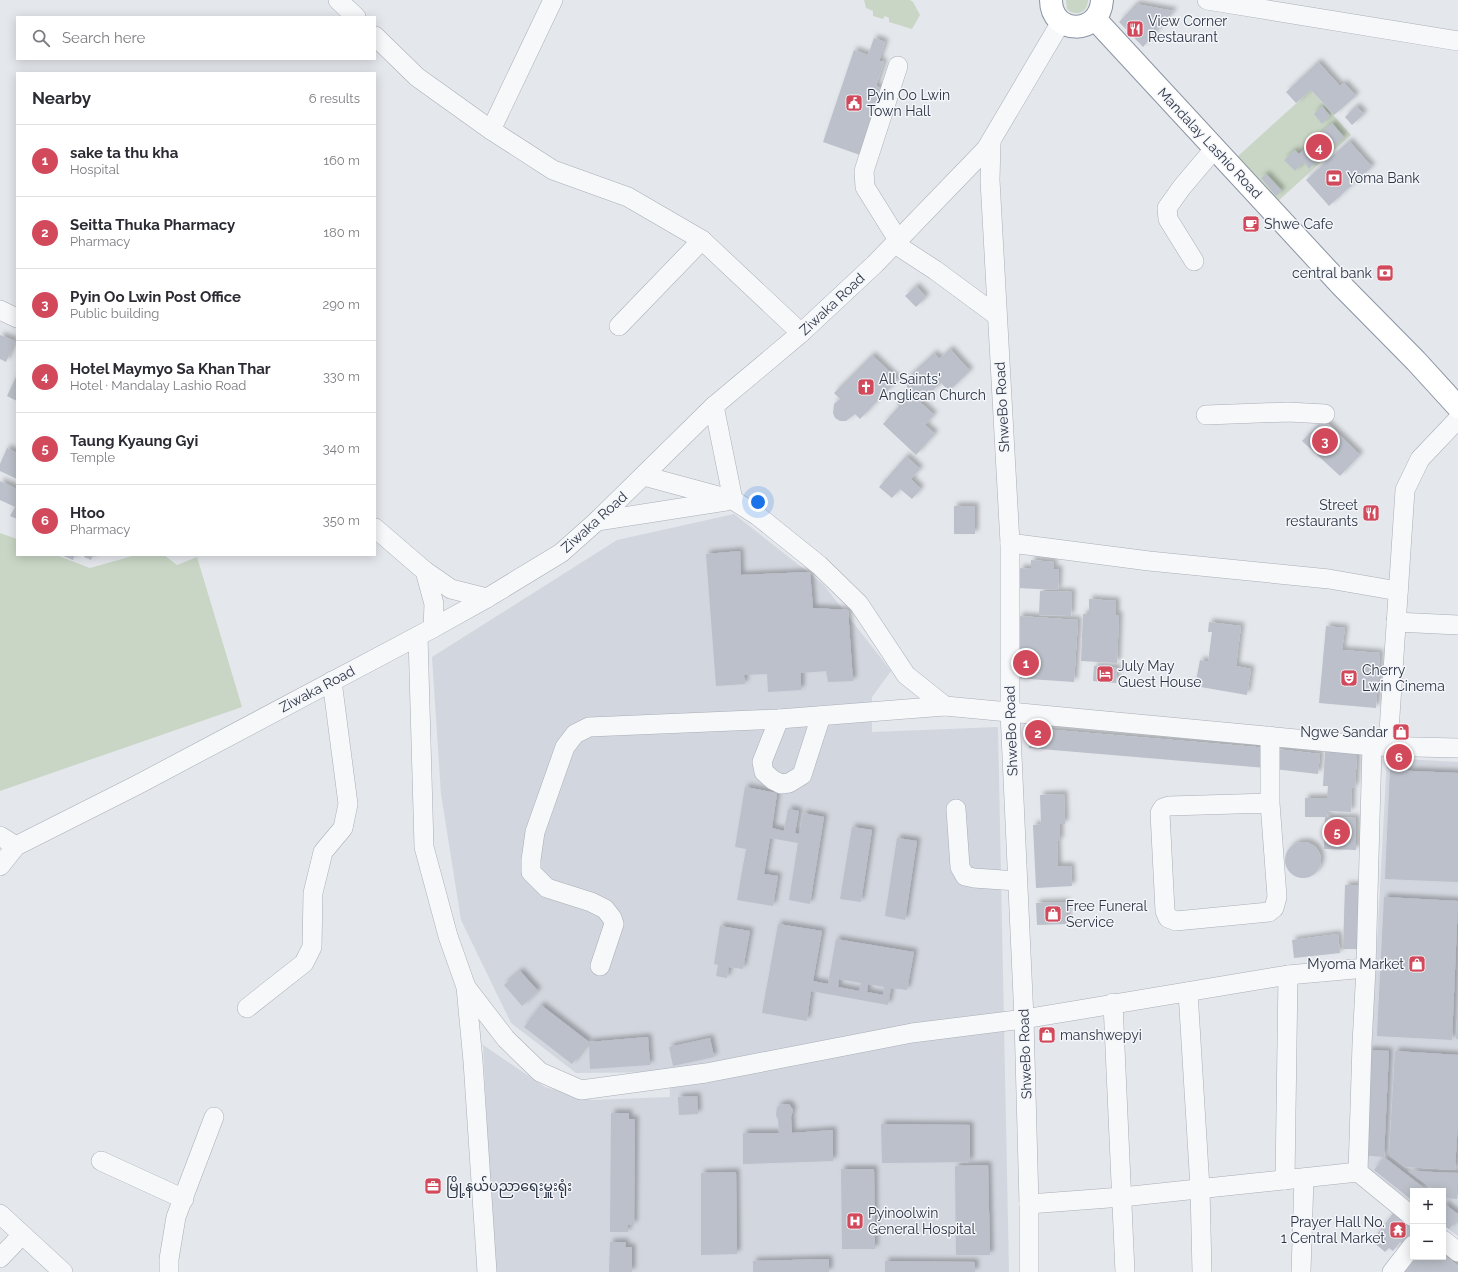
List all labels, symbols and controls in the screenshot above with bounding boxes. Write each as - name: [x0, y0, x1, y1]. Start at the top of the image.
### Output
- place label: View Corner Restaurant: [1148, 13, 1227, 45]
- search box: [16, 16, 376, 60]
- restaurant icon: View Corner Restaurant: [1125, 19, 1145, 39]
- icon: search: [30, 27, 52, 49]
- text: Search here: [62, 29, 145, 47]
- street label: Mandalay Lashio Road: [1155, 84, 1265, 202]
- place label: Pyin Oo Lwin Town Hall: [867, 87, 950, 119]
- text: Nearby: [32, 88, 91, 108]
- text: 6 results: [309, 91, 360, 106]
- public building icon: Pyin Oo Lwin Town Hall: [844, 93, 864, 113]
- pin: 4: [1306, 132, 1332, 162]
- text: sake ta thu kha: [70, 144, 178, 162]
- text: 1: [42, 153, 48, 168]
- text: 160 m: [323, 153, 360, 168]
- text: Hospital: [70, 162, 119, 177]
- bank icon: Yoma Bank: [1324, 168, 1344, 188]
- place label: Yoma Bank: [1347, 170, 1420, 186]
- cafe icon: Shwe Cafe: [1241, 214, 1261, 234]
- text: Seitta Thuka Pharmacy: [70, 216, 235, 234]
- place label: Shwe Cafe: [1264, 216, 1333, 232]
- text: 2: [41, 225, 49, 240]
- text: 180 m: [324, 225, 360, 240]
- text: Pharmacy: [70, 234, 130, 249]
- bank icon: central bank: [1375, 263, 1395, 283]
- place label: central bank: [1292, 265, 1373, 281]
- street label: Ziwaka Road: [796, 270, 868, 338]
- text: Pyin Oo Lwin Post Office: [70, 288, 241, 306]
- text: 3: [41, 297, 49, 312]
- text: 290 m: [322, 297, 360, 312]
- text: Public building: [70, 306, 159, 321]
- text: Hotel Maymyo Sa Khan Thar: [70, 360, 271, 378]
- street label: ShweBo Road: [992, 361, 1012, 453]
- text: 4: [41, 369, 49, 384]
- text: 330 m: [323, 369, 360, 384]
- place label: All Saints' Anglican Church: [879, 371, 986, 403]
- church icon: All Saints' Anglican Church: [856, 377, 876, 397]
- text: Hotel · Mandalay Lashio Road: [70, 378, 246, 393]
- pin: 3: [1312, 426, 1338, 456]
- text: Taung Kyaung Gyi: [70, 432, 198, 450]
- text: 5: [41, 441, 49, 456]
- text: 340 m: [323, 441, 360, 456]
- text: Temple: [70, 450, 115, 465]
- street label: Ziwaka Road: [558, 488, 630, 556]
- your location: [748, 492, 768, 512]
- place label: Street restaurants: [1286, 497, 1358, 529]
- restaurant icon: Street restaurants: [1361, 503, 1381, 523]
- text: Htoo: [70, 504, 105, 522]
- text: 6: [41, 513, 49, 528]
- text: 350 m: [323, 513, 360, 528]
- text: Pharmacy: [70, 522, 130, 537]
- pin: 1: [1013, 648, 1039, 678]
- place label: July May Guest House: [1118, 658, 1201, 690]
- street label: Ziwaka Road: [277, 662, 357, 716]
- place label: Cherry Lwin Cinema: [1362, 662, 1445, 694]
- hotel icon: July May Guest House: [1095, 664, 1115, 684]
- theatre icon: Cherry Lwin Cinema: [1339, 668, 1359, 688]
- street label: ShweBo Road: [1001, 685, 1021, 777]
- pin: 2: [1025, 718, 1051, 748]
- shop icon: Ngwe Sandar: [1391, 722, 1411, 742]
- place label: Ngwe Sandar: [1300, 724, 1388, 740]
- pin: 6: [1386, 742, 1412, 772]
- pin: 5: [1324, 817, 1350, 847]
- place label: Free Funeral Service: [1066, 898, 1147, 930]
- shop icon: Free Funeral Service: [1043, 904, 1063, 924]
- shop icon: Myoma Market: [1407, 954, 1427, 974]
- place label: Myoma Market: [1307, 956, 1404, 972]
- street label: ShweBo Road: [1015, 1008, 1035, 1100]
- shop icon: manshwepyi: [1037, 1025, 1057, 1045]
- place label: manshwepyi: [1060, 1027, 1142, 1043]
- office icon: မြို့နယ်ပညာရေးမှူးရုံး: [423, 1176, 443, 1196]
- place label: မြို့နယ်ပညာရေးမှူးရုံး: [446, 1176, 572, 1198]
- map controls: [1410, 1188, 1446, 1260]
- button: +: [1410, 1188, 1446, 1224]
- place label: Pyinoolwin General Hospital: [868, 1205, 975, 1237]
- hospital icon: Pyinoolwin General Hospital: [845, 1211, 865, 1231]
- place label: Prayer Hall No. 1 Central Market: [1281, 1214, 1385, 1246]
- temple icon: Prayer Hall No. 1 Central Market: [1388, 1220, 1408, 1240]
- button: −: [1410, 1224, 1446, 1260]

